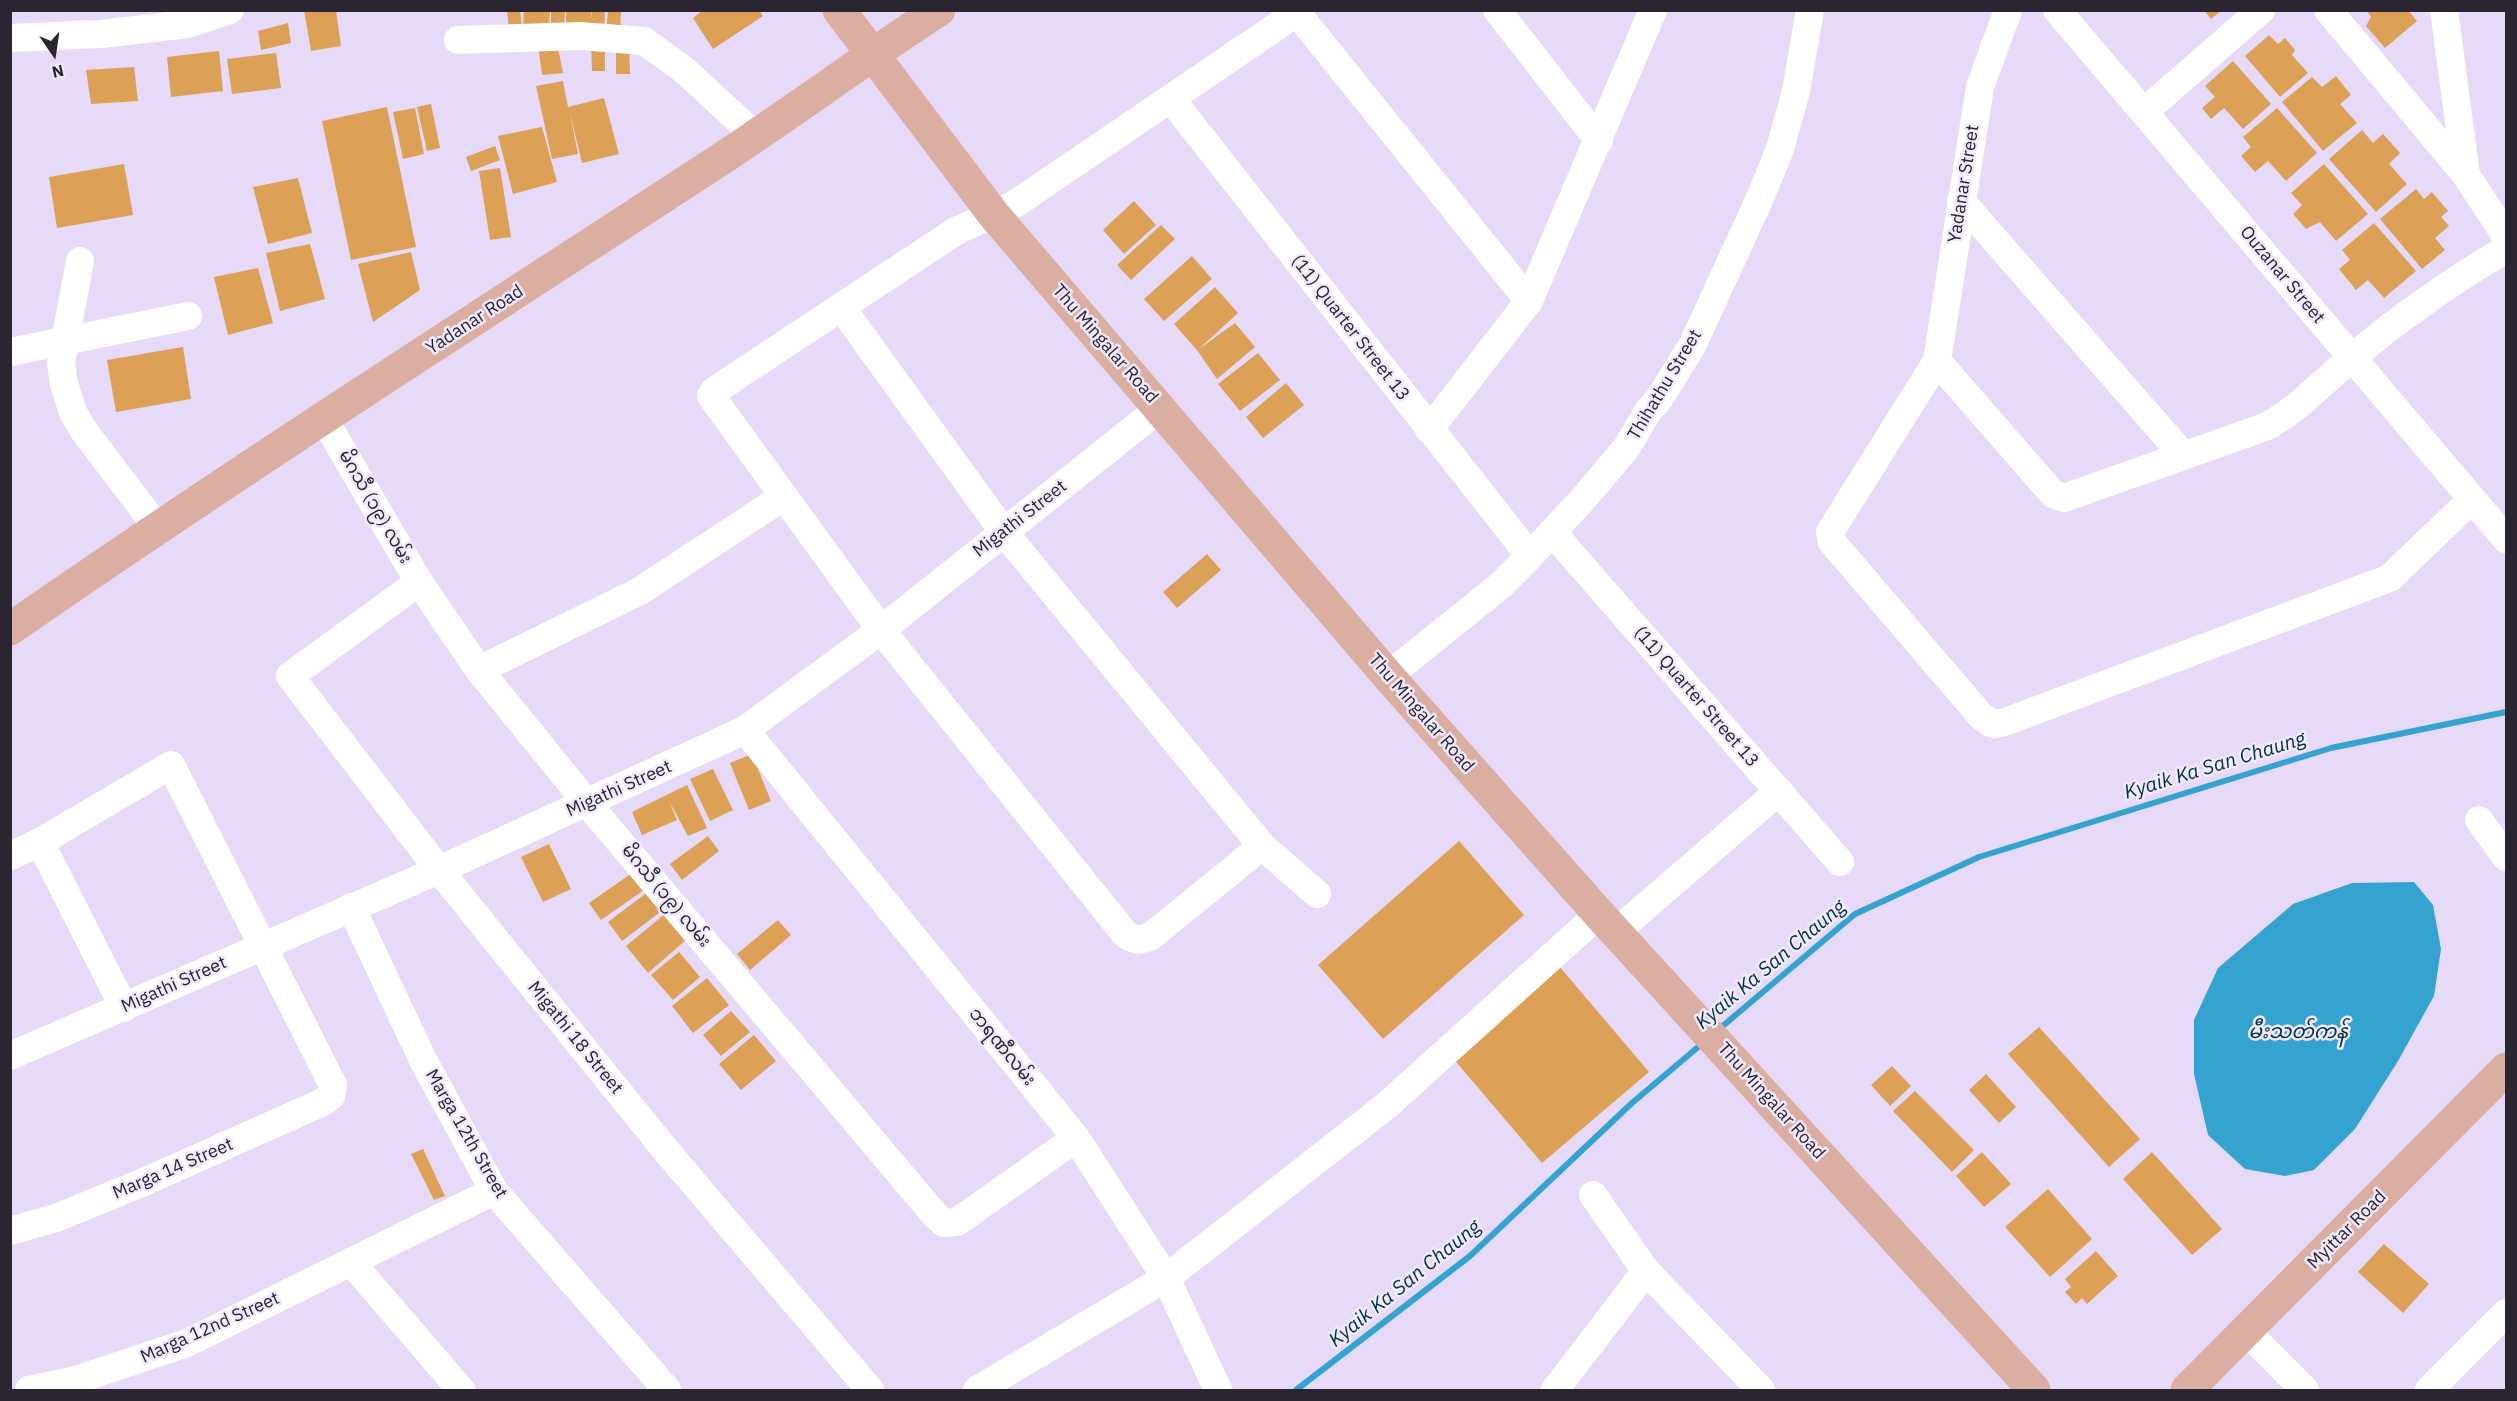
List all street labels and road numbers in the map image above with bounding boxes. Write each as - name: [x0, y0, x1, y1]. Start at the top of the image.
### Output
- street label: Yadanar Street: [1944, 123, 1984, 245]
- street label: Ouzanar Street: [2235, 222, 2329, 328]
- street label: (11) Quarter Street 13: [1286, 251, 1414, 405]
- street label: Thu Mingalar Road: [1048, 280, 1162, 408]
- street label: Yadanar Road: [422, 281, 528, 359]
- street label: Thihathu Street: [1623, 326, 1707, 444]
- street label: မိဂသီ (၁၉) လမ်း: [334, 446, 416, 568]
- street label: Migathi Street: [969, 476, 1071, 562]
- street label: (11) Quarter Street 13: [1629, 622, 1763, 772]
- street label: Thu Mingalar Road: [1364, 649, 1478, 777]
- street label: Migathi Street: [563, 756, 675, 822]
- street label: မိဂသီ (၁၉) လမ်း: [617, 840, 715, 952]
- street label: Migathi Street: [118, 952, 230, 1018]
- street label: Migathi 18 Street: [523, 977, 627, 1099]
- street label: ဘရဏီလမ်း: [964, 1004, 1040, 1090]
- street label: Thu Mingalar Road: [1713, 1038, 1829, 1164]
- street label: Marga 12th Street: [420, 1066, 512, 1202]
- street label: Marga 14 Street: [109, 1134, 237, 1204]
- street label: Myittar Road: [2303, 1186, 2391, 1274]
- street label: Marga 12nd Street: [137, 1288, 283, 1368]

